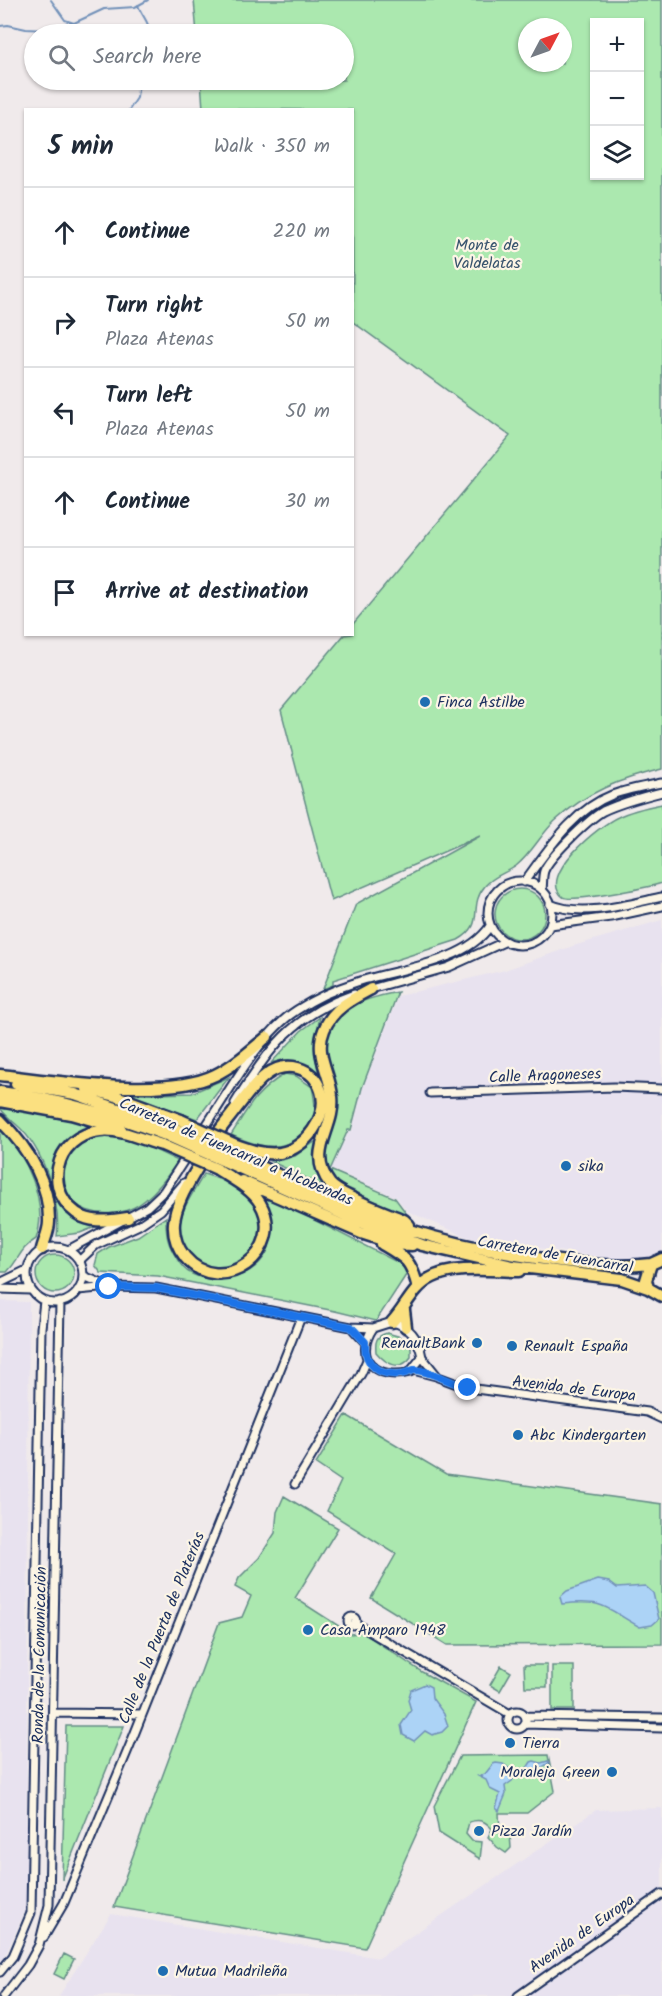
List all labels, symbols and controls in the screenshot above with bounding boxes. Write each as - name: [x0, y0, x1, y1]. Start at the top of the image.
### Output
- north arrow: [518, 18, 572, 72]
- map controls: [590, 18, 644, 180]
- button: +: [590, 18, 644, 72]
- search box: [24, 24, 354, 90]
- text: Search here: [93, 40, 201, 75]
- icon: search: [45, 41, 78, 74]
- button: −: [590, 72, 644, 126]
- text: 5 min: [48, 126, 114, 168]
- button: layers: [590, 126, 644, 180]
- text: Walk · 350 m: [214, 131, 330, 163]
- text: Continue: [105, 215, 190, 250]
- icon: ahead: [48, 216, 81, 249]
- text: 220 m: [273, 216, 330, 248]
- park label: Monte de Valdelatas: [453, 233, 521, 276]
- text: Turn right: [105, 289, 203, 324]
- icon: right: [48, 306, 81, 339]
- text: 50 m: [285, 306, 330, 338]
- text: Plaza Atenas: [105, 324, 214, 356]
- text: Turn left: [105, 379, 192, 414]
- icon: left: [48, 396, 81, 429]
- text: 50 m: [285, 396, 330, 428]
- text: Plaza Atenas: [105, 414, 214, 446]
- text: Continue: [105, 485, 190, 520]
- icon: ahead: [48, 486, 81, 519]
- text: 30 m: [285, 486, 330, 518]
- text: Arrive at destination: [105, 575, 308, 610]
- icon: arrive: [48, 576, 81, 609]
- place label: Finca Astilbe: [437, 690, 525, 715]
- marker: Finca Astilbe: [418, 695, 432, 709]
- street label: Calle Aragoneses: [488, 1062, 602, 1090]
- street label: Carretera de Fuencarral a Alcobendas: [115, 1091, 357, 1213]
- place label: sika: [578, 1154, 604, 1179]
- marker: sika: [559, 1159, 573, 1173]
- street label: Carretera de Fuencarral: [475, 1229, 635, 1281]
- route start: [95, 1273, 121, 1299]
- place label: RenaultBank: [381, 1331, 465, 1356]
- place label: Renault España: [524, 1334, 628, 1359]
- marker: RenaultBank: [470, 1336, 484, 1350]
- marker: Renault España: [505, 1339, 519, 1353]
- street label: Avenida de Europa: [511, 1369, 637, 1409]
- route end: [454, 1374, 480, 1400]
- place label: Abc Kindergarten: [530, 1423, 646, 1448]
- marker: Abc Kindergarten: [511, 1428, 525, 1442]
- street label: Calle de la Puerta de Platerías: [112, 1528, 212, 1728]
- street label: Ronda de la Comunicación: [26, 1566, 54, 1744]
- place label: Casa Amparo 1948: [320, 1618, 446, 1643]
- marker: Casa Amparo 1948: [301, 1623, 315, 1637]
- place label: Tierra: [522, 1731, 560, 1756]
- marker: Tierra: [503, 1736, 517, 1750]
- place label: Moraleja Green: [500, 1760, 600, 1785]
- marker: Moraleja Green: [605, 1765, 619, 1779]
- place label: Pizza Jardín: [491, 1819, 572, 1844]
- marker: Pizza Jardín: [472, 1824, 486, 1838]
- street label: Avenida de Europa: [524, 1888, 640, 1980]
- place label: Mutua Madrileña: [175, 1959, 287, 1984]
- marker: Mutua Madrileña: [156, 1964, 170, 1978]

